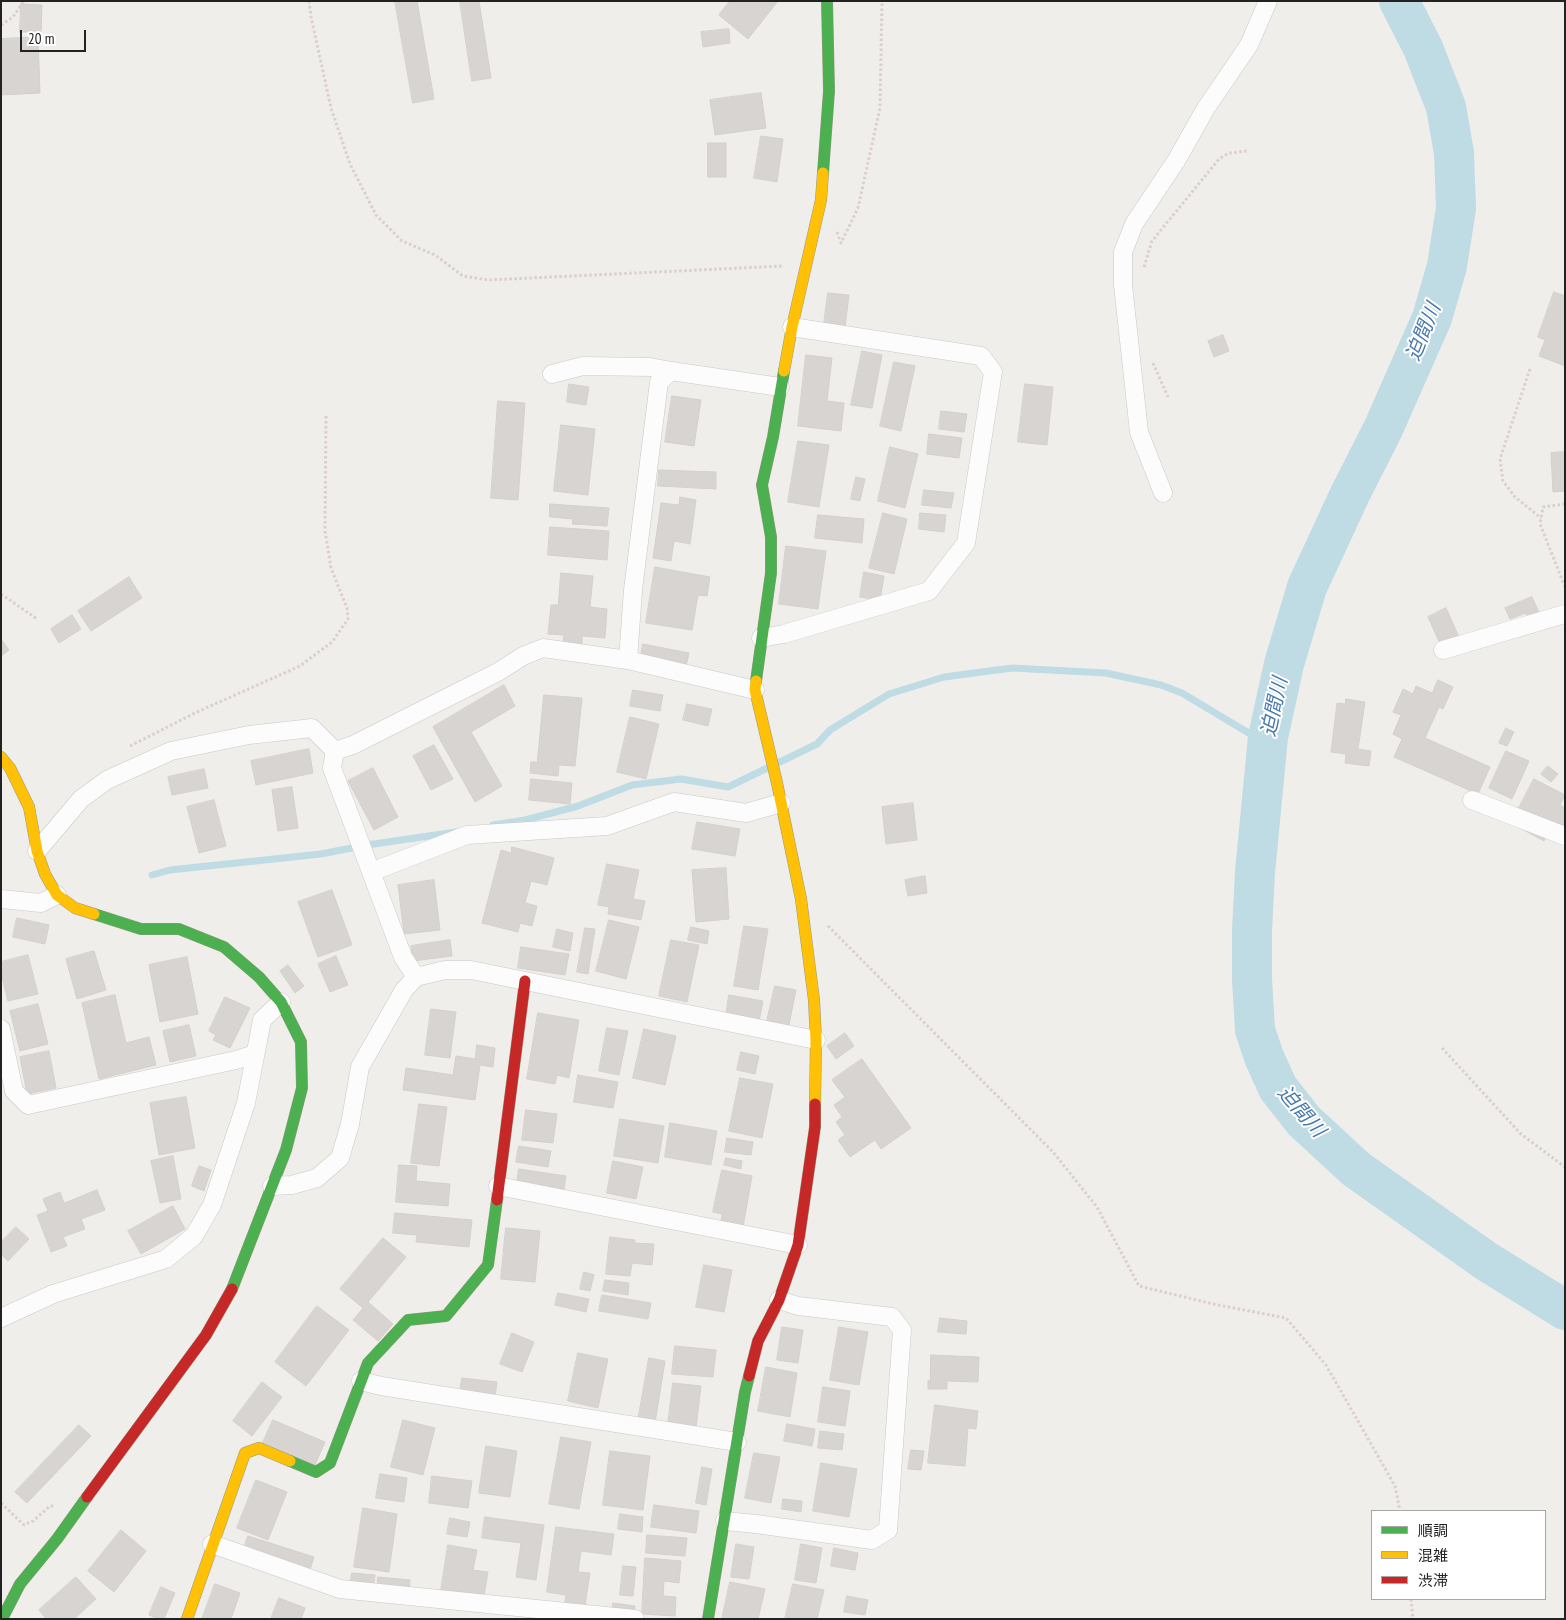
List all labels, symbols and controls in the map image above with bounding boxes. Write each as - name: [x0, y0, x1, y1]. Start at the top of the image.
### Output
- scale bar: [22, 20, 89, 52]
- text: 20 m: [28, 29, 54, 48]
- water label: 迫間川: [1402, 300, 1446, 364]
- water label: 迫間川: [1257, 675, 1293, 739]
- water label: 迫間川: [1272, 1081, 1330, 1143]
- legend: [1371, 1510, 1546, 1600]
- text: 順調: [1418, 1521, 1448, 1540]
- text: 混雑: [1418, 1546, 1448, 1565]
- text: 渋滞: [1418, 1571, 1448, 1590]

